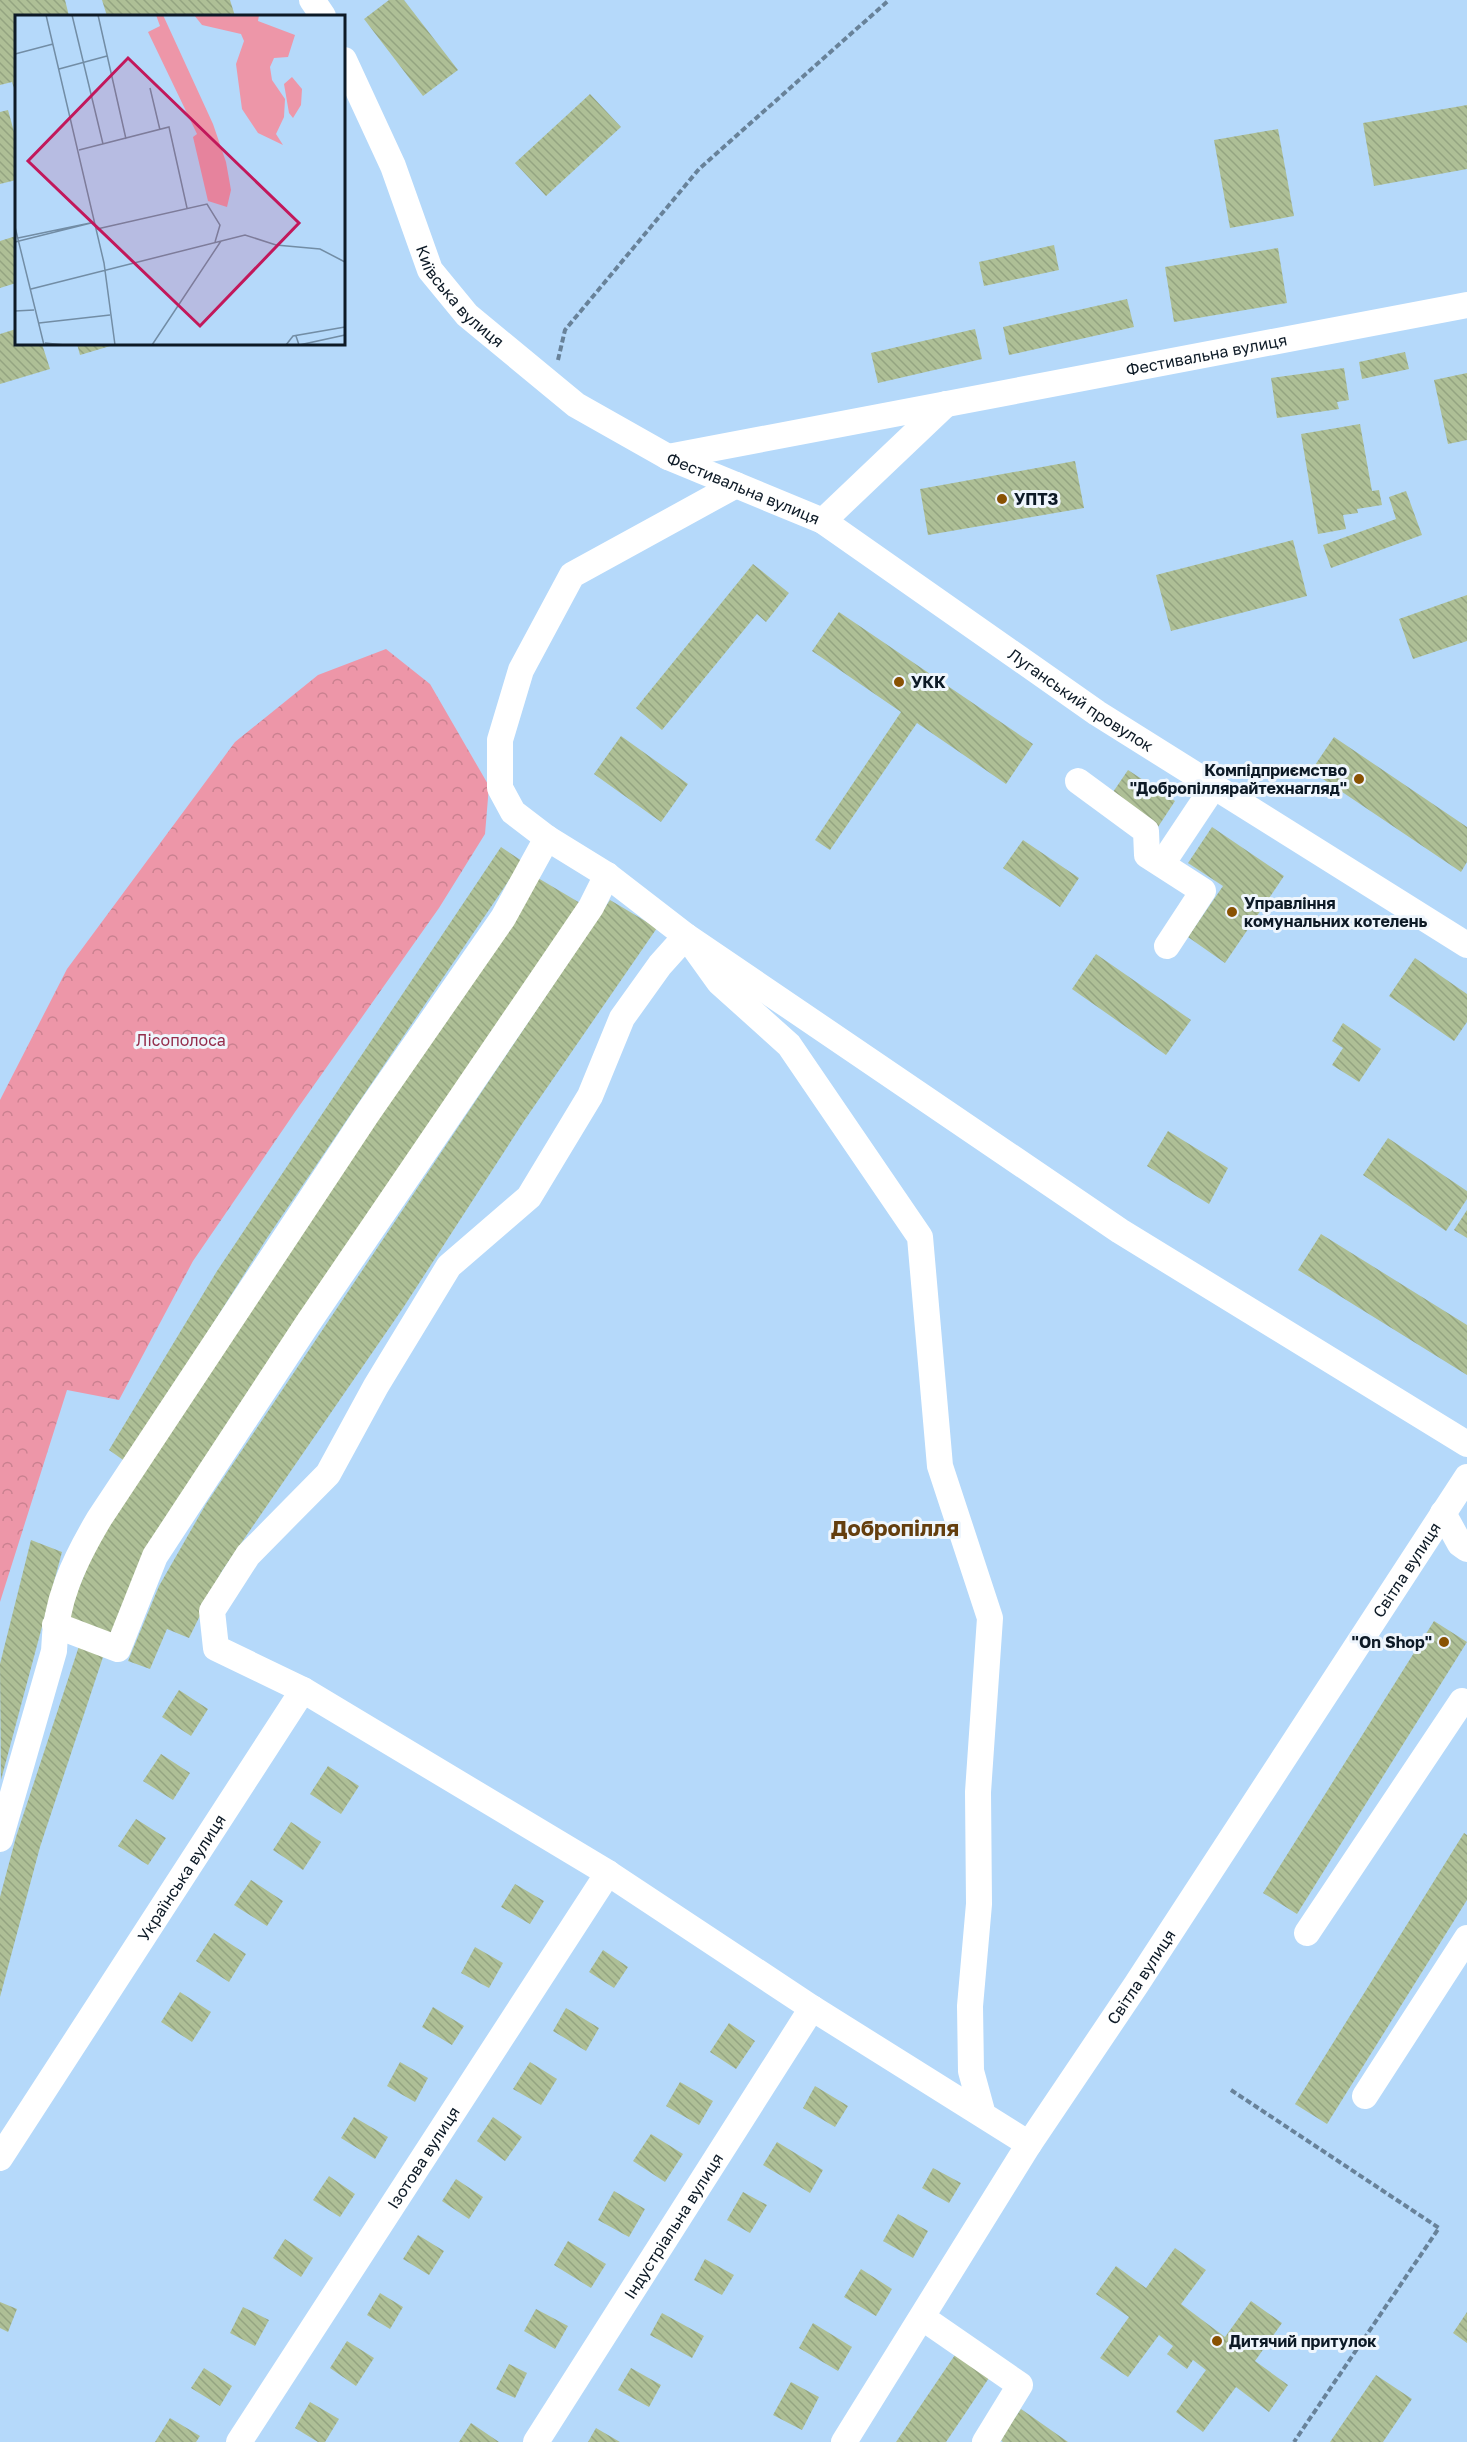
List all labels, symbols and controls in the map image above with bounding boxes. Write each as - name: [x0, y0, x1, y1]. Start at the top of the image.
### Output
- inset map: [15, 15, 345, 345]
- street label: Київська вулиця: [412, 242, 508, 352]
- street label: Фестивальна вулиця: [1124, 329, 1289, 380]
- street label: Фестивальна вулиця: [664, 448, 823, 529]
- place label: УПТЗ: [1014, 489, 1059, 509]
- marker: УПТЗ: [995, 492, 1009, 506]
- street label: Луганський провулок: [1004, 644, 1157, 756]
- place label: УКК: [911, 672, 946, 692]
- marker: УКК: [892, 675, 906, 689]
- place label: Компідприємство "Добропіллярайтехнагляд": [1130, 760, 1347, 798]
- marker: Компідприємство "Добропіллярайтехнагляд": [1352, 772, 1366, 786]
- place label: Управління комунальних котелень: [1244, 893, 1427, 931]
- marker: Управління комунальних котелень: [1225, 905, 1239, 919]
- park label: Лісополоса: [136, 1030, 226, 1050]
- district label: Добропілля: [831, 1514, 959, 1541]
- street label: Світла вулиця: [1368, 1518, 1445, 1621]
- place label: "On Shop": [1352, 1632, 1432, 1652]
- marker: "On Shop": [1437, 1635, 1451, 1649]
- street label: Українська вулиця: [133, 1810, 230, 1945]
- street label: Світла вулиця: [1102, 1926, 1180, 2028]
- street label: Ізотова вулиця: [383, 2103, 464, 2213]
- street label: Індустріальна вулиця: [620, 2149, 727, 2303]
- place label: Дитячий притулок: [1229, 2331, 1377, 2351]
- marker: Дитячий притулок: [1210, 2334, 1224, 2348]

